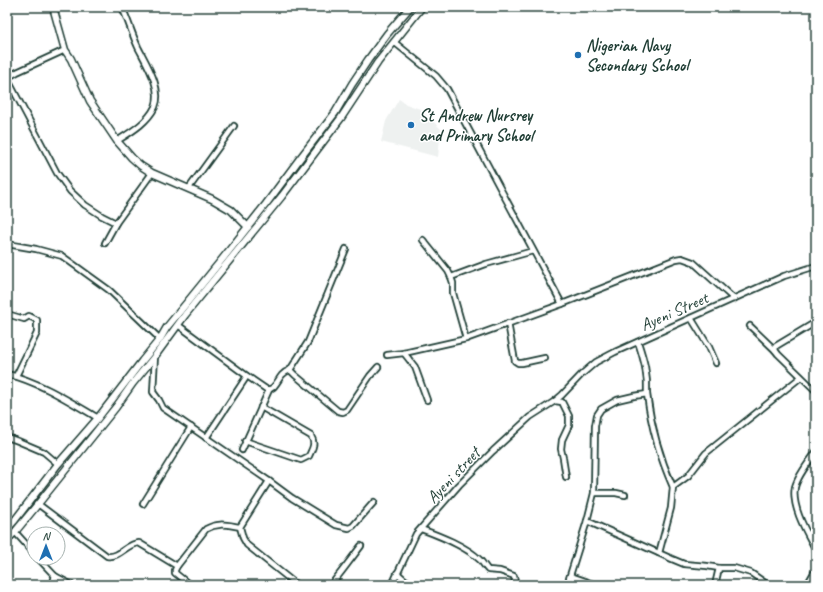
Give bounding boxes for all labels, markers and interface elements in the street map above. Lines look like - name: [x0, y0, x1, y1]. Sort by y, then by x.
- place label: Nigerian Navy Secondary School: [586, 35, 691, 76]
- marker: Nigerian Navy Secondary School: [573, 50, 583, 60]
- place label: St Andrew Nursrey and Primary School: [419, 105, 536, 146]
- marker: St Andrew Nursrey and Primary School: [406, 120, 416, 130]
- street label: Ayeni Street: [637, 286, 713, 336]
- street label: Ayeni street: [422, 441, 486, 508]
- north arrow: [26, 526, 66, 566]
- text: N: [43, 529, 52, 543]

